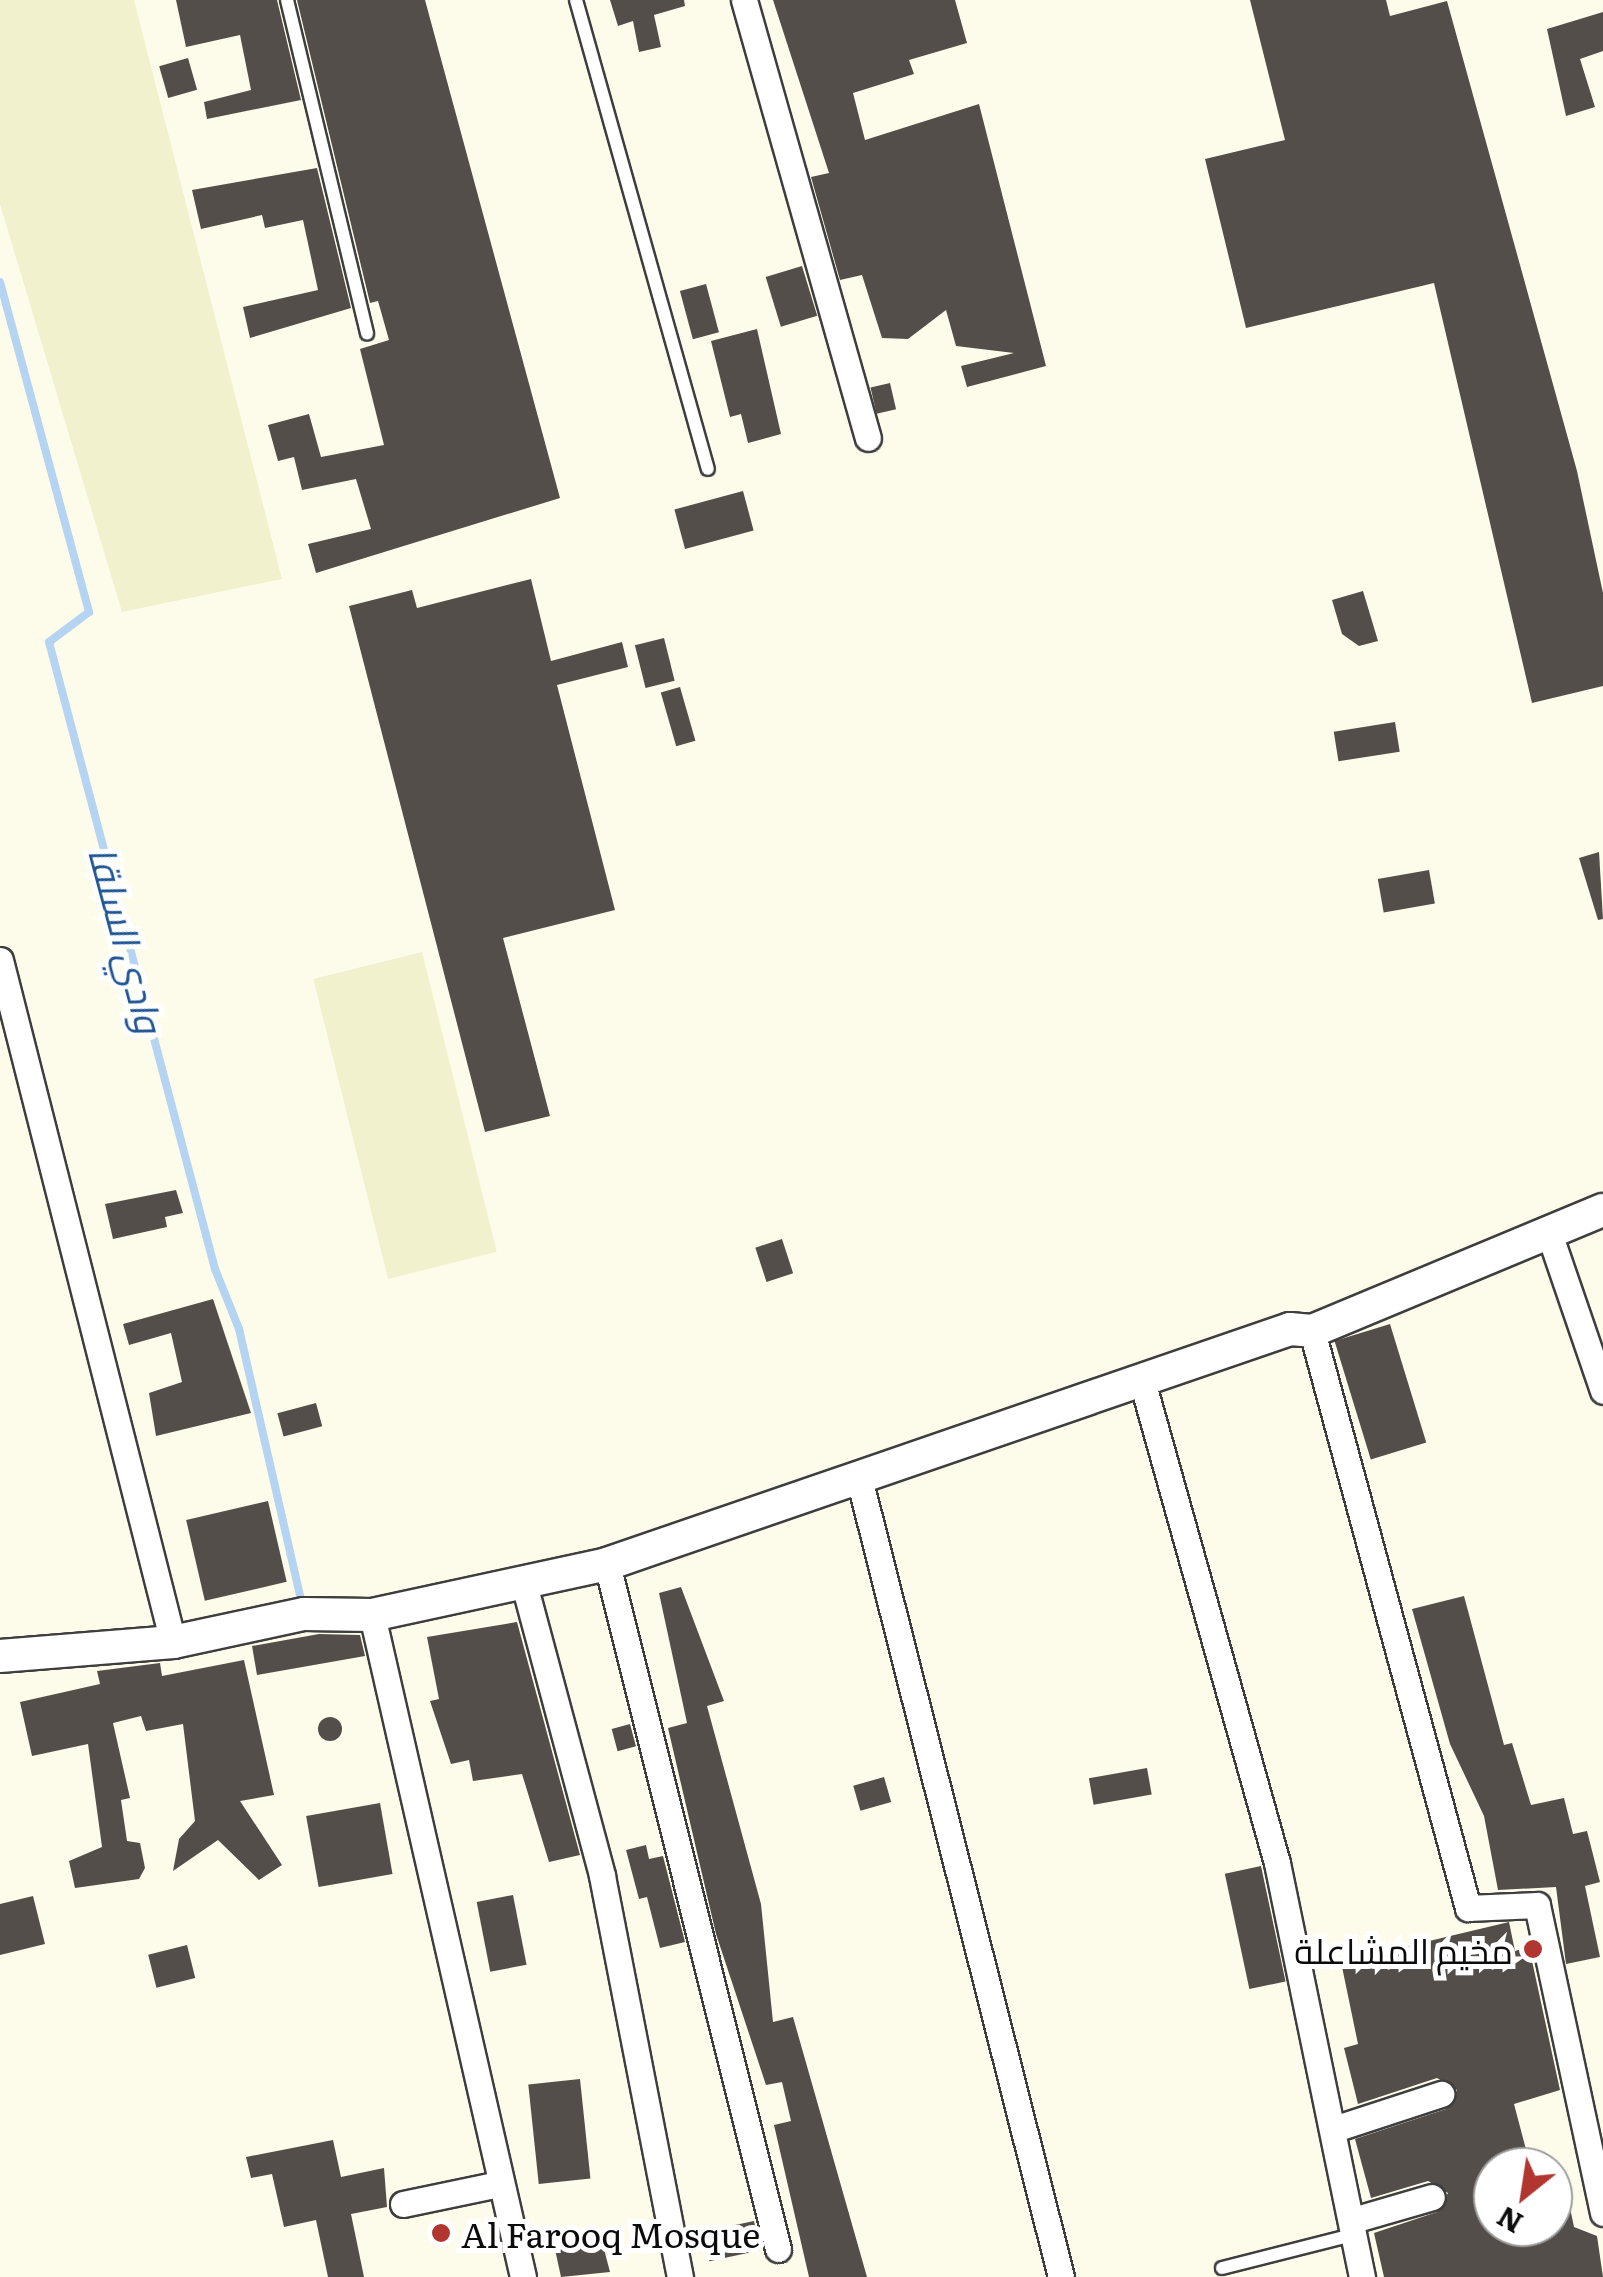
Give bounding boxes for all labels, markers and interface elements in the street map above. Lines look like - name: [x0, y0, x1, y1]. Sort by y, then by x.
- water label: وادي السلقا: [81, 841, 175, 1037]
- place label: مخيم المشاعلة: [1294, 1928, 1513, 1970]
- marker: مخيم المشاعلة: [1522, 1938, 1544, 1960]
- north arrow: [1473, 2147, 1573, 2247]
- text: N: [1488, 2197, 1530, 2245]
- place label: Al Farooq Mosque: [461, 2212, 761, 2254]
- marker: Al Farooq Mosque: [430, 2222, 452, 2244]

